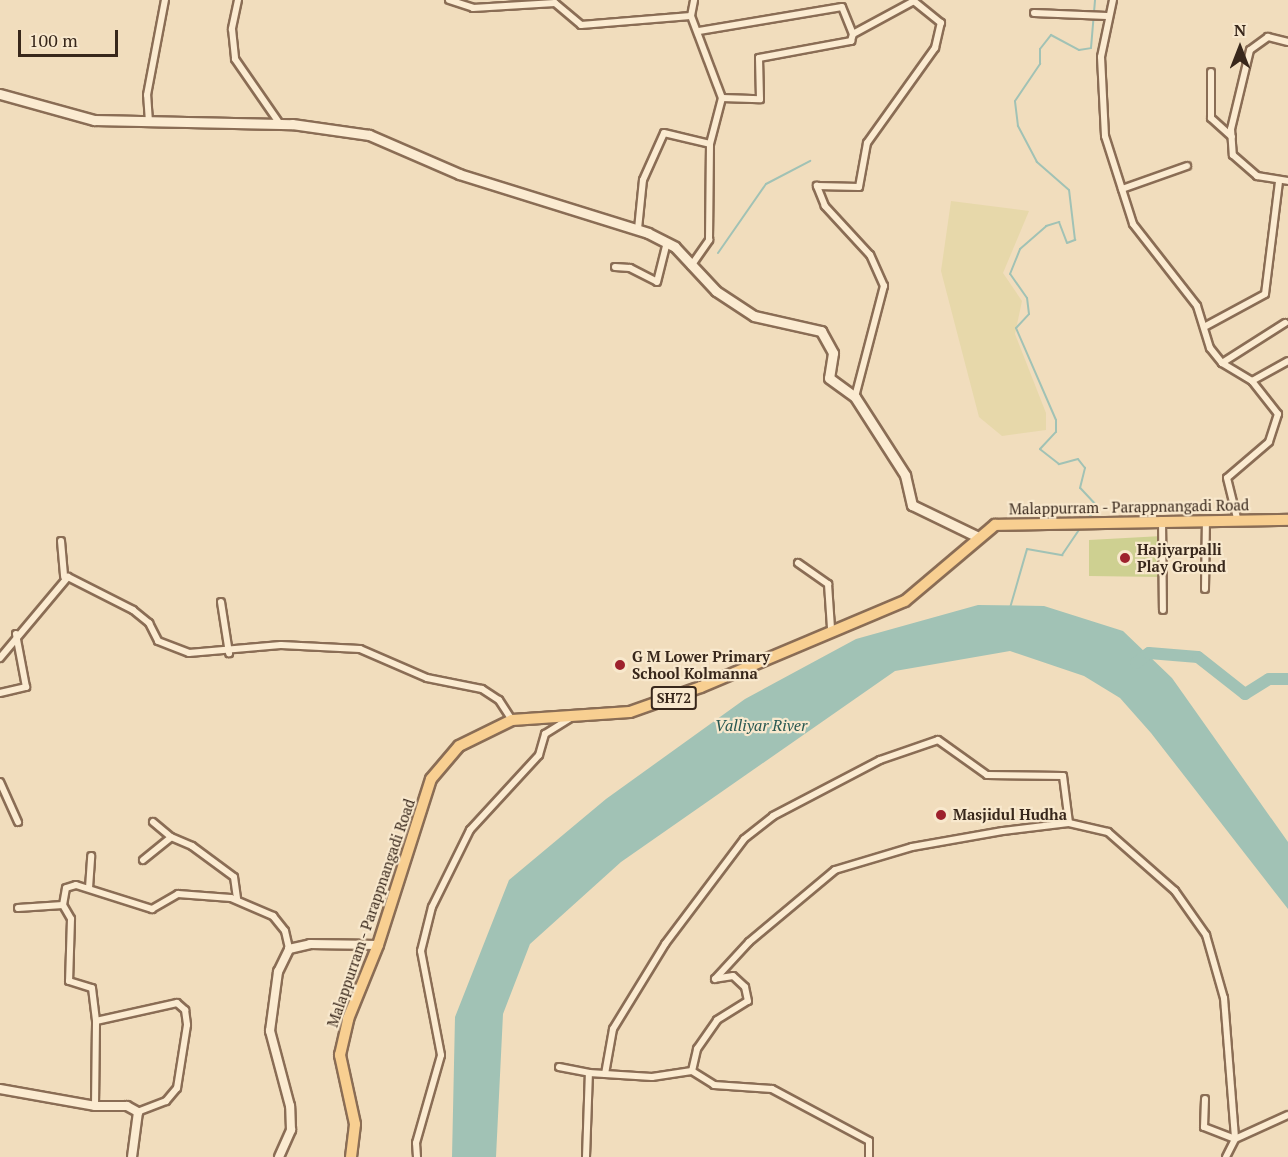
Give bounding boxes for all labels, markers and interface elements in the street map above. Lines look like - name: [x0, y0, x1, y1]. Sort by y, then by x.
- scale bar: [21, 18, 122, 56]
- north arrow: [1210, 18, 1270, 78]
- text: N: [1234, 19, 1246, 41]
- text: 100 m: [29, 28, 78, 52]
- street label: Malappurram - Parappnangadi Road: [1008, 496, 1250, 518]
- place label: Hajiyarpalli Play Ground: [1137, 540, 1226, 575]
- marker: Hajiyarpalli Play Ground: [1118, 551, 1132, 565]
- place label: G M Lower Primary School Kolmanna: [632, 647, 770, 682]
- marker: G M Lower Primary School Kolmanna: [613, 658, 627, 672]
- road number: SH72: [650, 687, 698, 709]
- water label: Valliyar River: [715, 715, 807, 735]
- street label: Malappurram - Parappnangadi Road: [323, 796, 419, 1030]
- place label: Masjidul Hudha: [953, 806, 1067, 824]
- marker: Masjidul Hudha: [934, 808, 948, 822]

